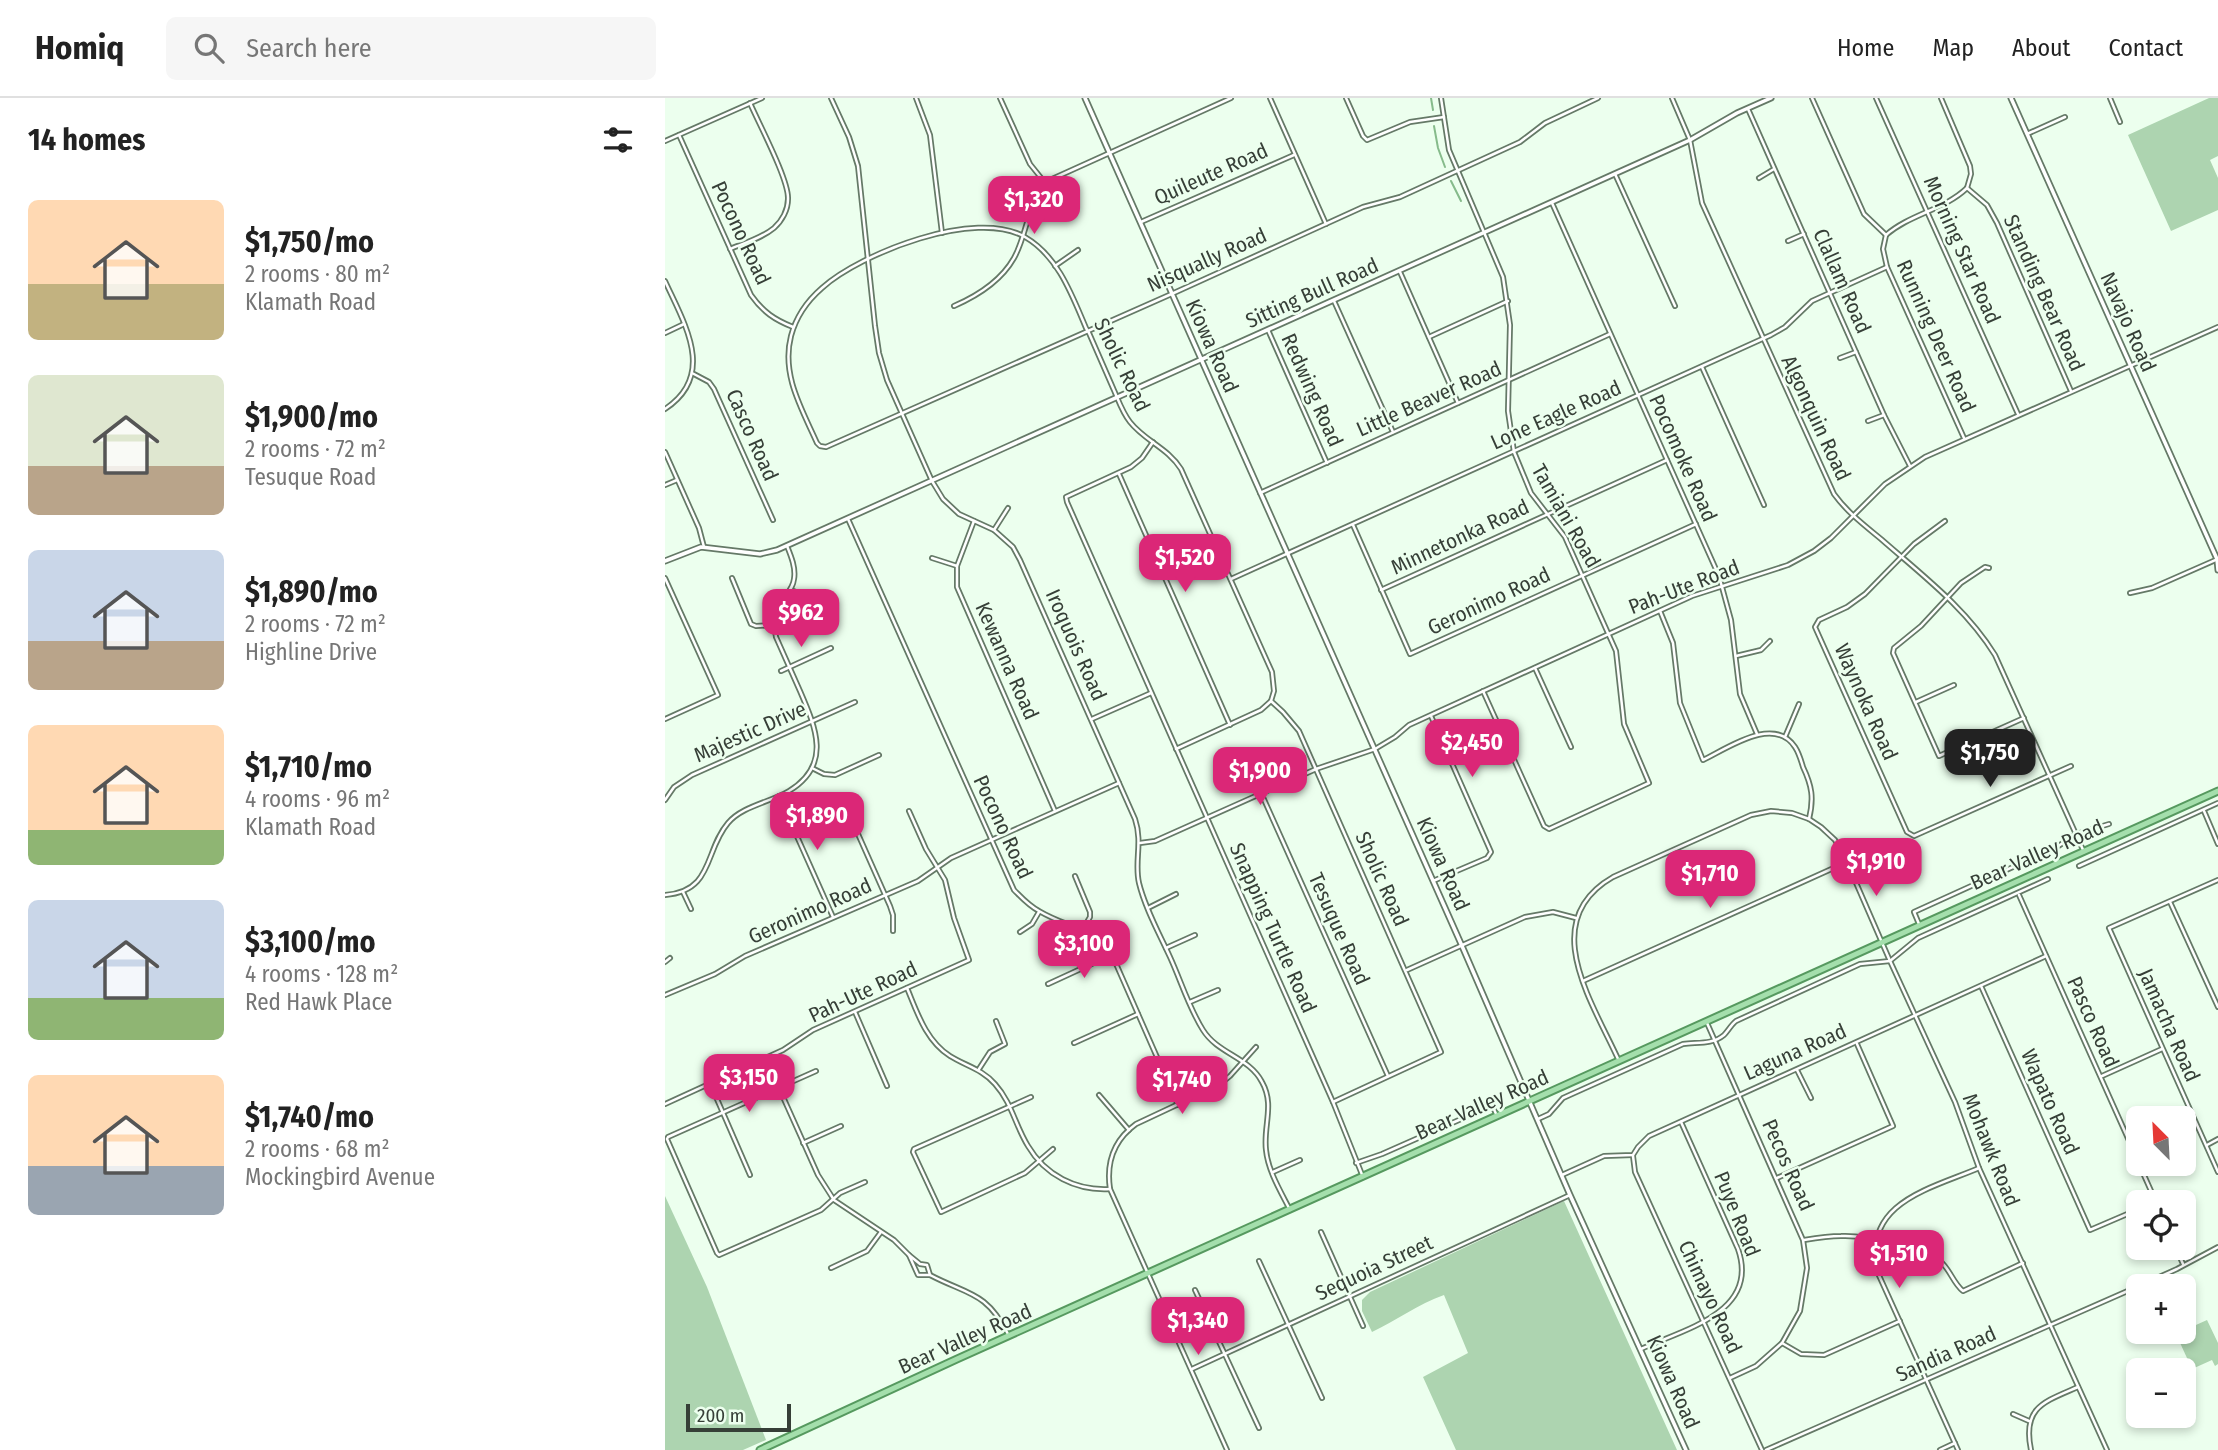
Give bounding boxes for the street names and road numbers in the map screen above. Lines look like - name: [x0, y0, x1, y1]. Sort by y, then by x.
- street label: Quileute Road: [1150, 137, 1272, 211]
- street label: Morning Star Road: [1918, 172, 2006, 328]
- street label: Pocono Road: [706, 177, 776, 289]
- street label: Standing Bear Road: [1998, 211, 2090, 375]
- street label: Nisqually Road: [1143, 222, 1271, 298]
- street label: Clallam Road: [1807, 225, 1877, 337]
- street label: Sitting Bull Road: [1242, 252, 1382, 334]
- street label: Running Deer Road: [1891, 256, 1981, 416]
- street label: Navajo Road: [2094, 268, 2162, 376]
- street label: Kiowa Road: [1180, 295, 1244, 397]
- street label: Sholic Road: [1088, 314, 1156, 416]
- street label: Redwing Road: [1275, 329, 1349, 451]
- street label: Algonquin Road: [1776, 351, 1856, 485]
- street label: Little Beaver Road: [1352, 355, 1506, 443]
- street label: Lone Eagle Road: [1487, 375, 1625, 455]
- street label: Casco Road: [720, 385, 784, 485]
- street label: Pocomoke Road: [1643, 390, 1723, 526]
- street label: Tamiani Road: [1526, 459, 1606, 573]
- street label: Minnetonka Road: [1387, 494, 1533, 580]
- street label: Pah-Ute Road: [1625, 554, 1743, 620]
- street label: Geronimo Road: [1424, 561, 1554, 641]
- street label: Iroquois Road: [1040, 585, 1112, 705]
- street label: Kewanna Road: [970, 598, 1044, 724]
- street label: Waynoka Road: [1829, 640, 1903, 764]
- street label: Majestic Drive: [690, 696, 810, 768]
- street label: Pocono Road: [968, 771, 1038, 883]
- street label: Kiowa Road: [1411, 813, 1475, 915]
- street label: Bear Valley Road: [1966, 814, 2108, 896]
- street label: Sholic Road: [1350, 828, 1414, 930]
- street label: Snapping Turtle Road: [1224, 839, 1322, 1017]
- street label: Tesuque Road: [1303, 869, 1375, 989]
- street label: Geronimo Road: [744, 872, 876, 950]
- street label: Pah-Ute Road: [805, 956, 921, 1028]
- street label: Jamacha Road: [2132, 964, 2206, 1086]
- street label: Pasco Road: [2061, 972, 2125, 1072]
- street label: Laguna Road: [1740, 1018, 1850, 1086]
- street label: Wapato Road: [2015, 1045, 2085, 1159]
- street label: Bear Valley Road: [1411, 1064, 1553, 1146]
- street label: Mohawk Road: [1957, 1090, 2025, 1210]
- street label: Pecos Road: [1756, 1115, 1820, 1215]
- street label: Puye Road: [1708, 1168, 1766, 1260]
- street label: Sequoia Street: [1311, 1229, 1437, 1306]
- street label: Chimayo Road: [1672, 1236, 1748, 1358]
- street label: Bear Valley Road: [894, 1298, 1036, 1380]
- street label: Sandia Road: [1892, 1320, 2000, 1388]
- street label: Kiowa Road: [1641, 1331, 1705, 1433]

